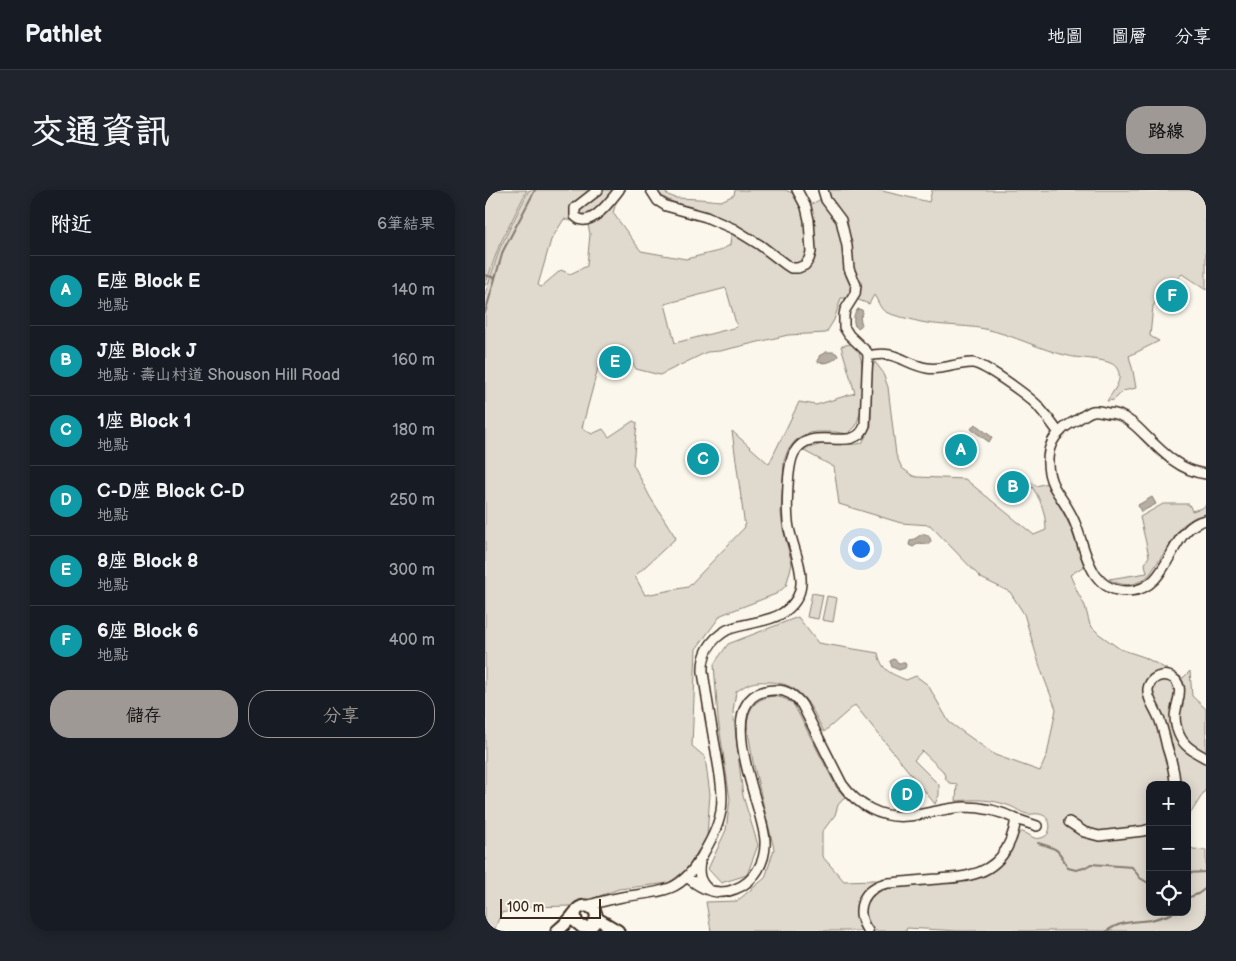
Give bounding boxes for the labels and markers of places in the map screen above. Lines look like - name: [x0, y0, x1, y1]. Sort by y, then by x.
- pin: F: [1156, 277, 1188, 315]
- pin: E: [599, 343, 631, 381]
- pin: A: [945, 431, 977, 469]
- pin: C: [687, 440, 719, 478]
- pin: B: [997, 468, 1029, 506]
- pin: D: [891, 776, 923, 814]

